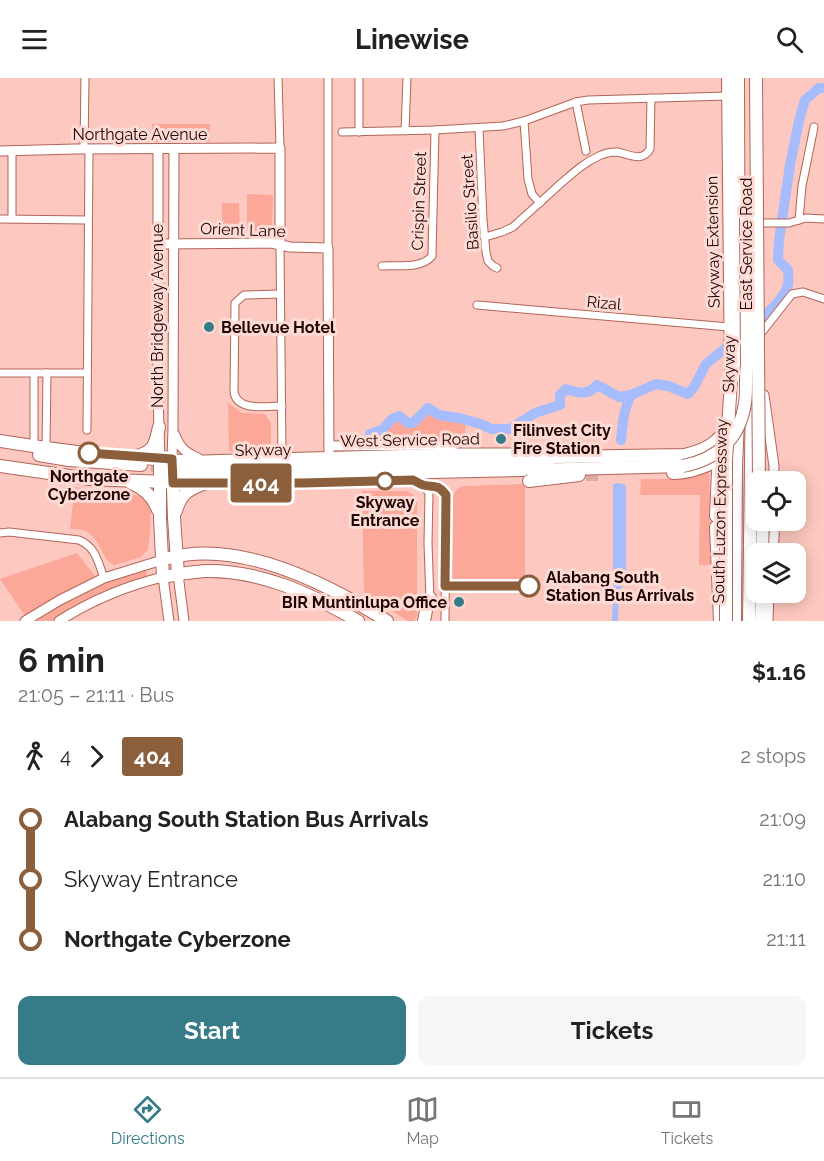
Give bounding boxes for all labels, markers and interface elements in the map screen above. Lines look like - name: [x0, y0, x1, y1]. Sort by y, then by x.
- icon: menu: [18, 23, 51, 56]
- icon: search: [773, 23, 806, 56]
- text: Linewise: [355, 24, 469, 55]
- street label: Northgate Avenue: [73, 125, 207, 144]
- street label: Crispin Street: [408, 151, 430, 251]
- street label: Basilio Street: [457, 153, 483, 251]
- street label: Skyway Extension: [702, 176, 724, 308]
- street label: East Service Road: [737, 178, 756, 310]
- street label: Orient Lane: [200, 219, 286, 241]
- street label: North Bridgeway Avenue: [148, 224, 167, 408]
- street label: Rizal: [586, 292, 623, 314]
- place label: Bellevue Hotel: [221, 318, 336, 337]
- marker: Bellevue Hotel: [202, 320, 216, 334]
- street label: Skyway: [719, 335, 739, 393]
- street label: South Luzon Expressway: [709, 418, 731, 603]
- place label: Filinvest City Fire Station: [513, 421, 611, 458]
- street label: West Service Road: [340, 429, 480, 451]
- marker: Filinvest City Fire Station: [494, 432, 508, 446]
- street label: Skyway: [234, 440, 292, 460]
- marker: Northgate Cyberzone: [78, 442, 100, 464]
- line badge: 404: [226, 464, 296, 502]
- place label: Northgate Cyberzone: [48, 467, 131, 504]
- text: 404: [243, 471, 279, 496]
- map controls: [746, 471, 806, 603]
- button: locate: [746, 471, 806, 531]
- marker: Skyway Entrance: [376, 472, 394, 490]
- place label: Skyway Entrance: [351, 493, 420, 530]
- button: layers: [746, 543, 806, 603]
- place label: Alabang South Station Bus Arrivals: [546, 568, 694, 605]
- marker: Alabang South Station Bus Arrivals: [518, 575, 540, 597]
- place label: BIR Muntinlupa Office: [282, 593, 447, 612]
- marker: BIR Muntinlupa Office: [452, 595, 466, 609]
- text: 6 min: [18, 641, 105, 680]
- text: $1.16: [752, 659, 806, 685]
- text: 21:05 – 21:11 · Bus: [18, 683, 174, 707]
- icon: walk: [18, 740, 51, 773]
- icon: forward: [80, 740, 113, 773]
- text: 4: [60, 744, 71, 768]
- text: 404: [134, 744, 171, 769]
- text: 2 stops: [740, 744, 806, 768]
- text: Alabang South Station Bus Arrivals: [64, 806, 429, 832]
- text: 21:09: [759, 807, 806, 831]
- text: Skyway Entrance: [64, 866, 238, 892]
- text: 21:10: [762, 867, 806, 891]
- text: Northgate Cyberzone: [64, 926, 291, 952]
- text: 21:11: [766, 927, 806, 951]
- button: Start: [18, 996, 406, 1065]
- button: Tickets: [418, 996, 806, 1065]
- tab: Directions: [111, 1093, 185, 1148]
- tab: Map: [406, 1093, 439, 1148]
- tab: Tickets: [661, 1093, 713, 1148]

